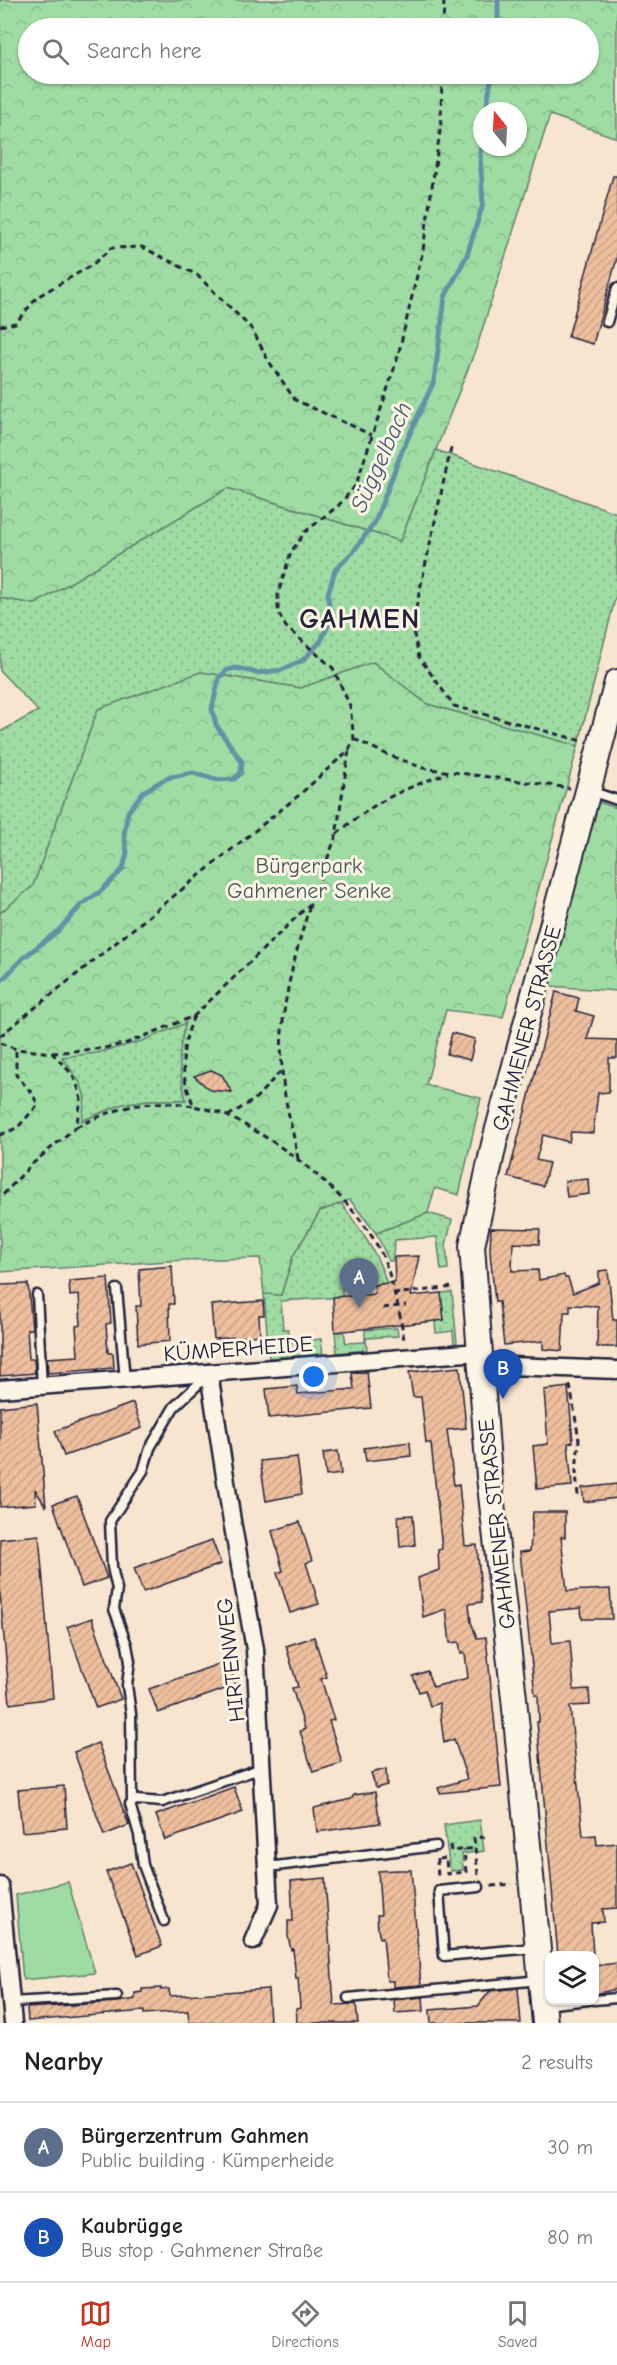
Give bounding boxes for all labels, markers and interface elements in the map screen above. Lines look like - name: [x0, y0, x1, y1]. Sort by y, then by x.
- search box: [18, 18, 599, 84]
- icon: search: [39, 35, 72, 68]
- text: Search here: [87, 38, 202, 64]
- north arrow: [473, 102, 527, 156]
- water label: Süggelbach: [344, 397, 418, 517]
- district label: GAHMEN: [299, 603, 421, 635]
- park label: Bürgerpark Gahmener Senke: [227, 853, 391, 904]
- street label: GAHMENER STRASSE: [487, 923, 567, 1134]
- pin: A: [340, 1258, 378, 1308]
- street label: KÜMPERHEIDE: [163, 1331, 314, 1367]
- pin: B: [484, 1350, 522, 1399]
- your location: [299, 1362, 328, 1391]
- street label: GAHMENER STRASSE: [473, 1417, 521, 1630]
- street label: HIRTENWEG: [212, 1597, 250, 1723]
- map controls: [545, 1951, 599, 2005]
- button: layers: [545, 1951, 599, 2005]
- text: Nearby: [24, 2047, 103, 2077]
- text: 2 results: [521, 2051, 593, 2074]
- text: Bürgerzentrum Gahmen: [81, 2123, 309, 2149]
- text: A: [38, 2136, 49, 2159]
- text: 30 m: [547, 2136, 593, 2159]
- text: Public building · Kümperheide: [81, 2149, 334, 2172]
- text: Kaubrügge: [81, 2213, 183, 2239]
- text: B: [37, 2226, 50, 2249]
- text: 80 m: [547, 2226, 593, 2249]
- text: Bus stop · Gahmener Straße: [81, 2239, 323, 2262]
- tab: Map: [79, 2297, 112, 2351]
- tab: Directions: [271, 2297, 339, 2351]
- tab: Saved: [498, 2297, 538, 2351]

